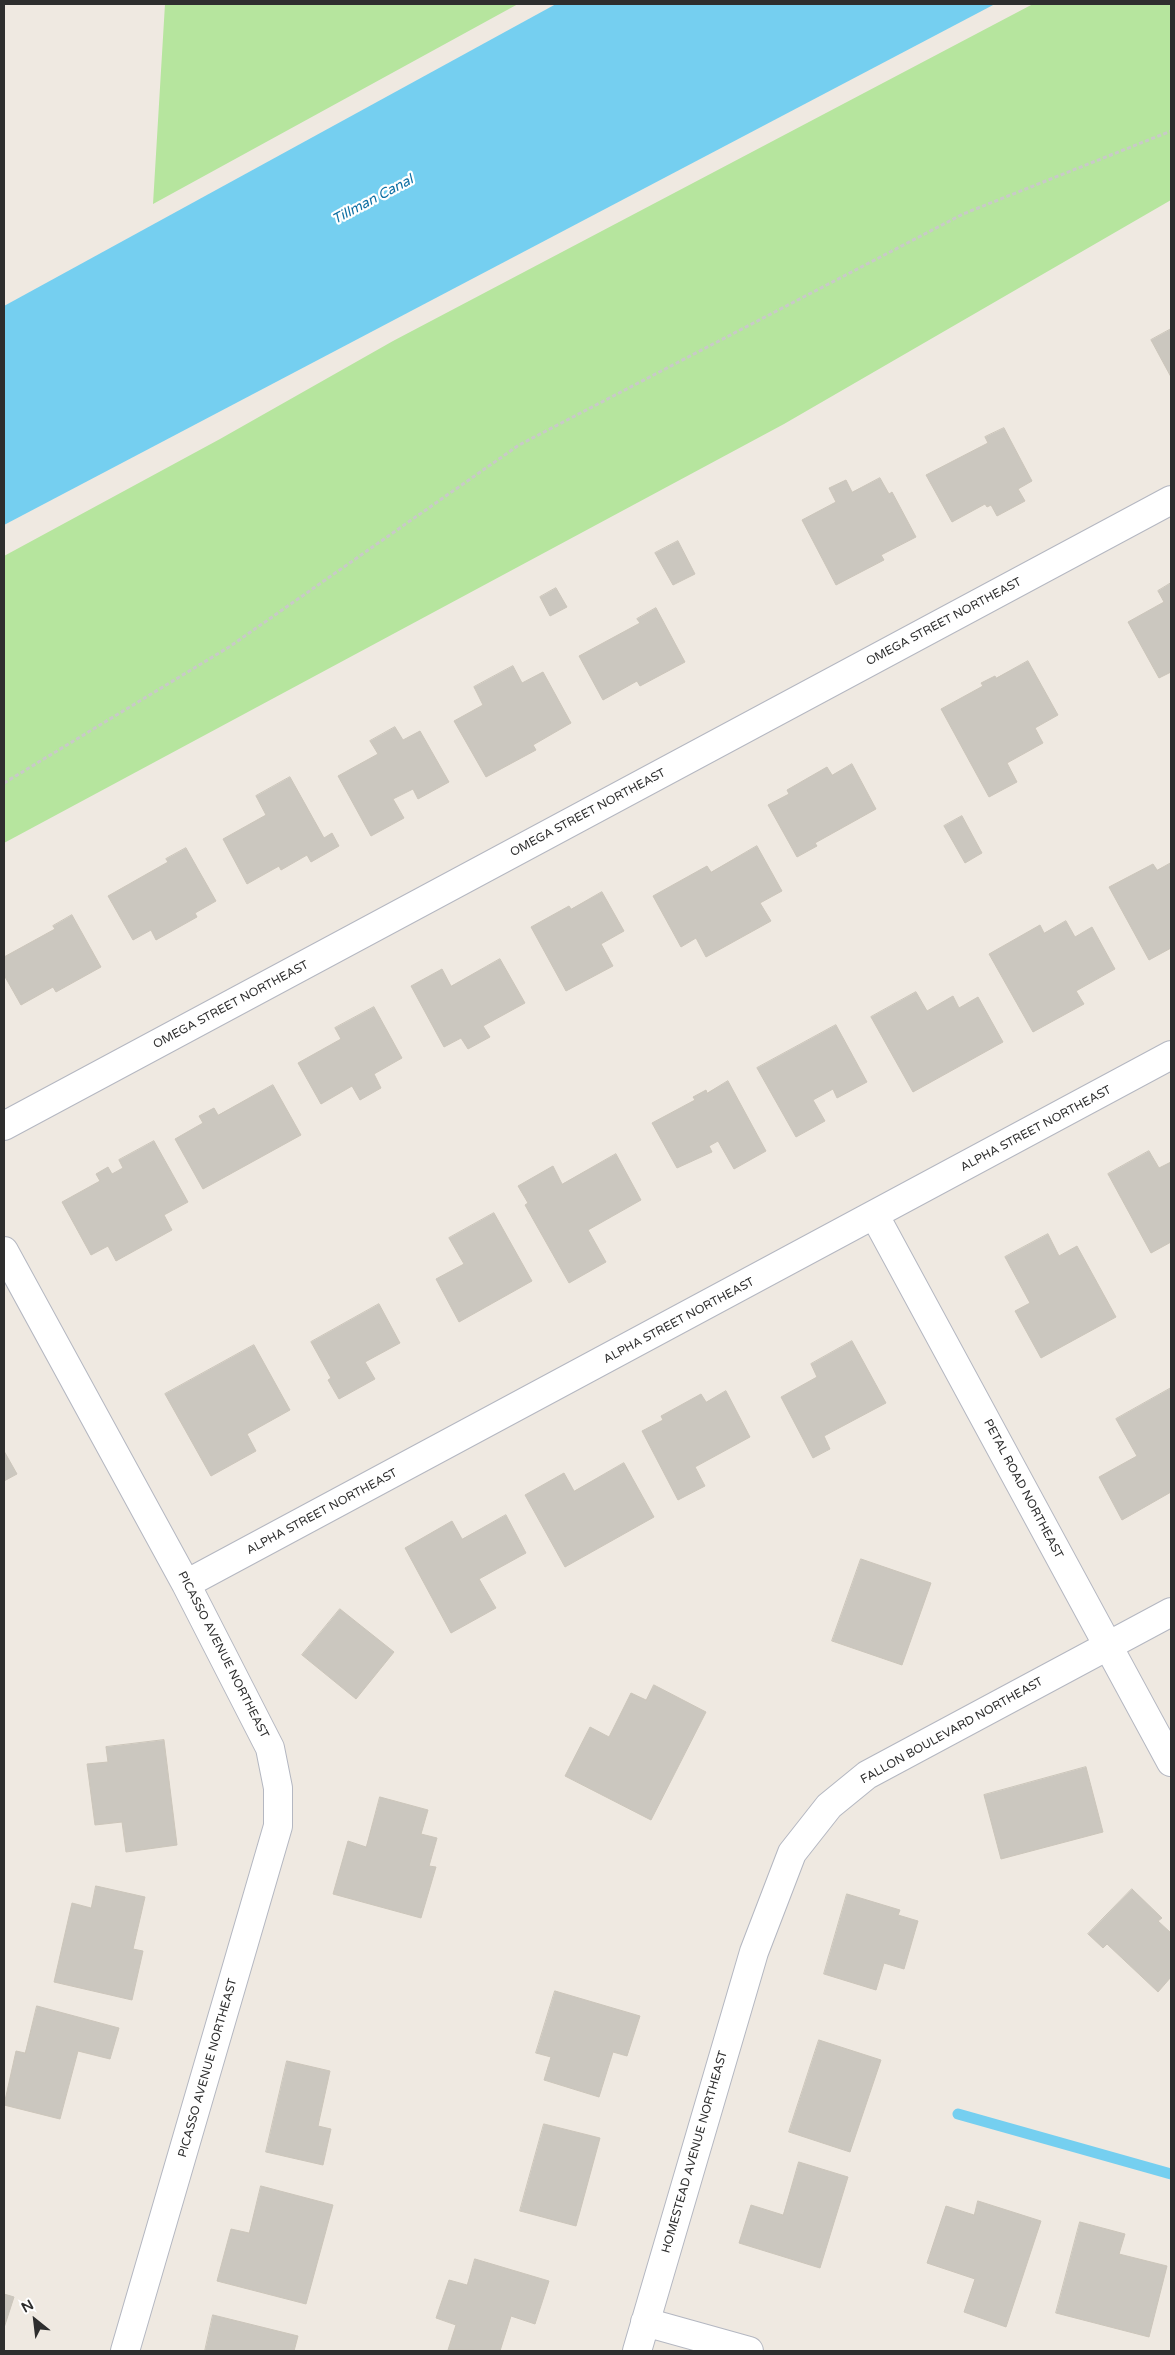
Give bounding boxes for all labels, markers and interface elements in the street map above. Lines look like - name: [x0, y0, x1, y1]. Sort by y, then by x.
- water label: Tillman Canal: [330, 172, 416, 228]
- street label: OMEGA STREET NORTHEAST: [864, 575, 1024, 669]
- street label: OMEGA STREET NORTHEAST: [508, 766, 668, 860]
- street label: OMEGA STREET NORTHEAST: [151, 958, 311, 1052]
- street label: ALPHA STREET NORTHEAST: [958, 1083, 1114, 1175]
- street label: ALPHA STREET NORTHEAST: [601, 1275, 757, 1367]
- street label: PETAL ROAD NORTHEAST: [980, 1417, 1066, 1561]
- street label: ALPHA STREET NORTHEAST: [244, 1466, 400, 1558]
- street label: PICASSO AVENUE NORTHEAST: [174, 1569, 272, 1741]
- street label: FALLON BOULEVARD NORTHEAST: [858, 1675, 1046, 1787]
- street label: PICASSO AVENUE NORTHEAST: [176, 1977, 240, 2159]
- street label: HOMESTEAD AVENUE NORTHEAST: [659, 2049, 731, 2255]
- north arrow: [10, 2295, 60, 2345]
- text: N: [18, 2296, 37, 2317]

